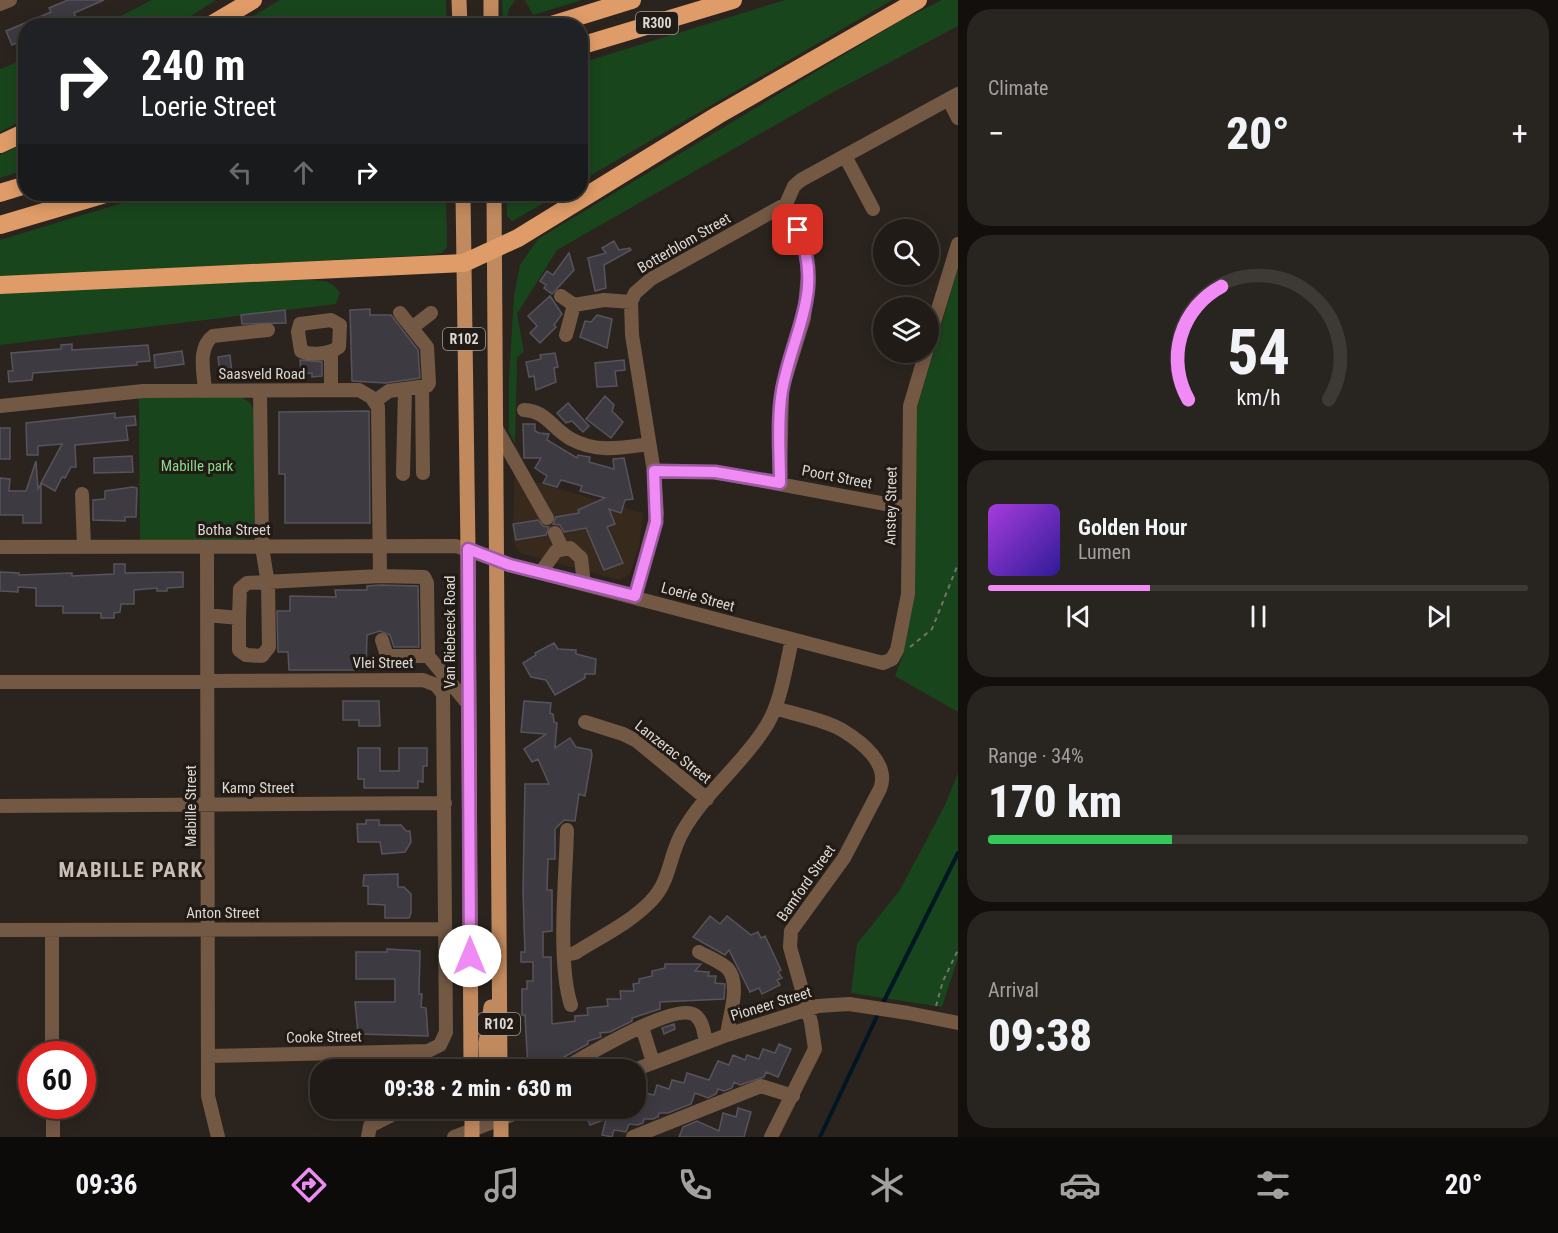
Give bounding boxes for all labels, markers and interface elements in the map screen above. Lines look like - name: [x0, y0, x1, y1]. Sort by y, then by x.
- road number: R300: [636, 12, 678, 34]
- text: 240 m: [141, 41, 246, 90]
- icon: right: [42, 42, 120, 120]
- text: Climate: [988, 76, 1048, 100]
- text: Loerie Street: [141, 91, 277, 123]
- text: 20°: [1226, 107, 1290, 160]
- text: −: [988, 114, 1005, 153]
- text: +: [1512, 114, 1528, 153]
- icon: left: [224, 156, 257, 189]
- icon: ahead: [287, 156, 320, 189]
- icon: right: [350, 156, 383, 189]
- pin: [772, 204, 823, 255]
- street label: Botterblom Street: [634, 209, 734, 277]
- icon: arrive: [781, 213, 814, 246]
- map controls: [873, 219, 939, 363]
- button: search: [873, 219, 939, 285]
- button: layers: [873, 297, 939, 363]
- text: 54: [1226, 316, 1290, 389]
- road number: R102: [443, 328, 485, 350]
- street label: Saasveld Road: [219, 365, 305, 383]
- text: km/h: [1236, 385, 1280, 410]
- park label: Mabille park: [161, 457, 234, 475]
- street label: Poort Street: [800, 461, 874, 493]
- street label: Anstey Street: [881, 466, 901, 546]
- text: Golden Hour: [1078, 515, 1187, 540]
- street label: Botha Street: [197, 521, 271, 539]
- text: Lumen: [1078, 540, 1131, 564]
- street label: Van Riebeeck Road: [441, 575, 459, 689]
- street label: Loerie Street: [659, 579, 737, 615]
- icon: previous: [1062, 600, 1095, 633]
- icon: pause: [1242, 600, 1275, 633]
- icon: next: [1422, 600, 1455, 633]
- street label: Vlei Street: [353, 654, 413, 672]
- street label: Lanzerac Street: [631, 717, 715, 787]
- text: Range · 34%: [988, 744, 1084, 768]
- street label: Mabille Street: [182, 765, 200, 847]
- text: 170 km: [988, 775, 1122, 828]
- street label: Kamp Street: [222, 779, 294, 797]
- street label: Bamford Street: [773, 841, 839, 925]
- district label: MABILLE PARK: [58, 858, 204, 882]
- street label: Anton Street: [186, 904, 260, 922]
- position arrow: [438, 924, 502, 988]
- text: Arrival: [988, 978, 1039, 1002]
- street label: Pioneer Street: [728, 983, 814, 1025]
- text: 09:38: [988, 1009, 1092, 1062]
- road number: R102: [478, 1013, 520, 1035]
- street label: Cooke Street: [286, 1027, 362, 1047]
- speed limit sign: 60: [18, 1041, 96, 1119]
- text: 09:38 · 2 min · 630 m: [384, 1076, 572, 1101]
- icon: directions: [288, 1164, 330, 1206]
- icon: music: [481, 1164, 523, 1206]
- icon: phone: [674, 1164, 716, 1206]
- icon: climate: [866, 1164, 908, 1206]
- icon: car: [1059, 1164, 1101, 1206]
- icon: filters: [1252, 1164, 1294, 1206]
- text: 09:36: [75, 1169, 137, 1201]
- text: 20°: [1445, 1169, 1483, 1201]

